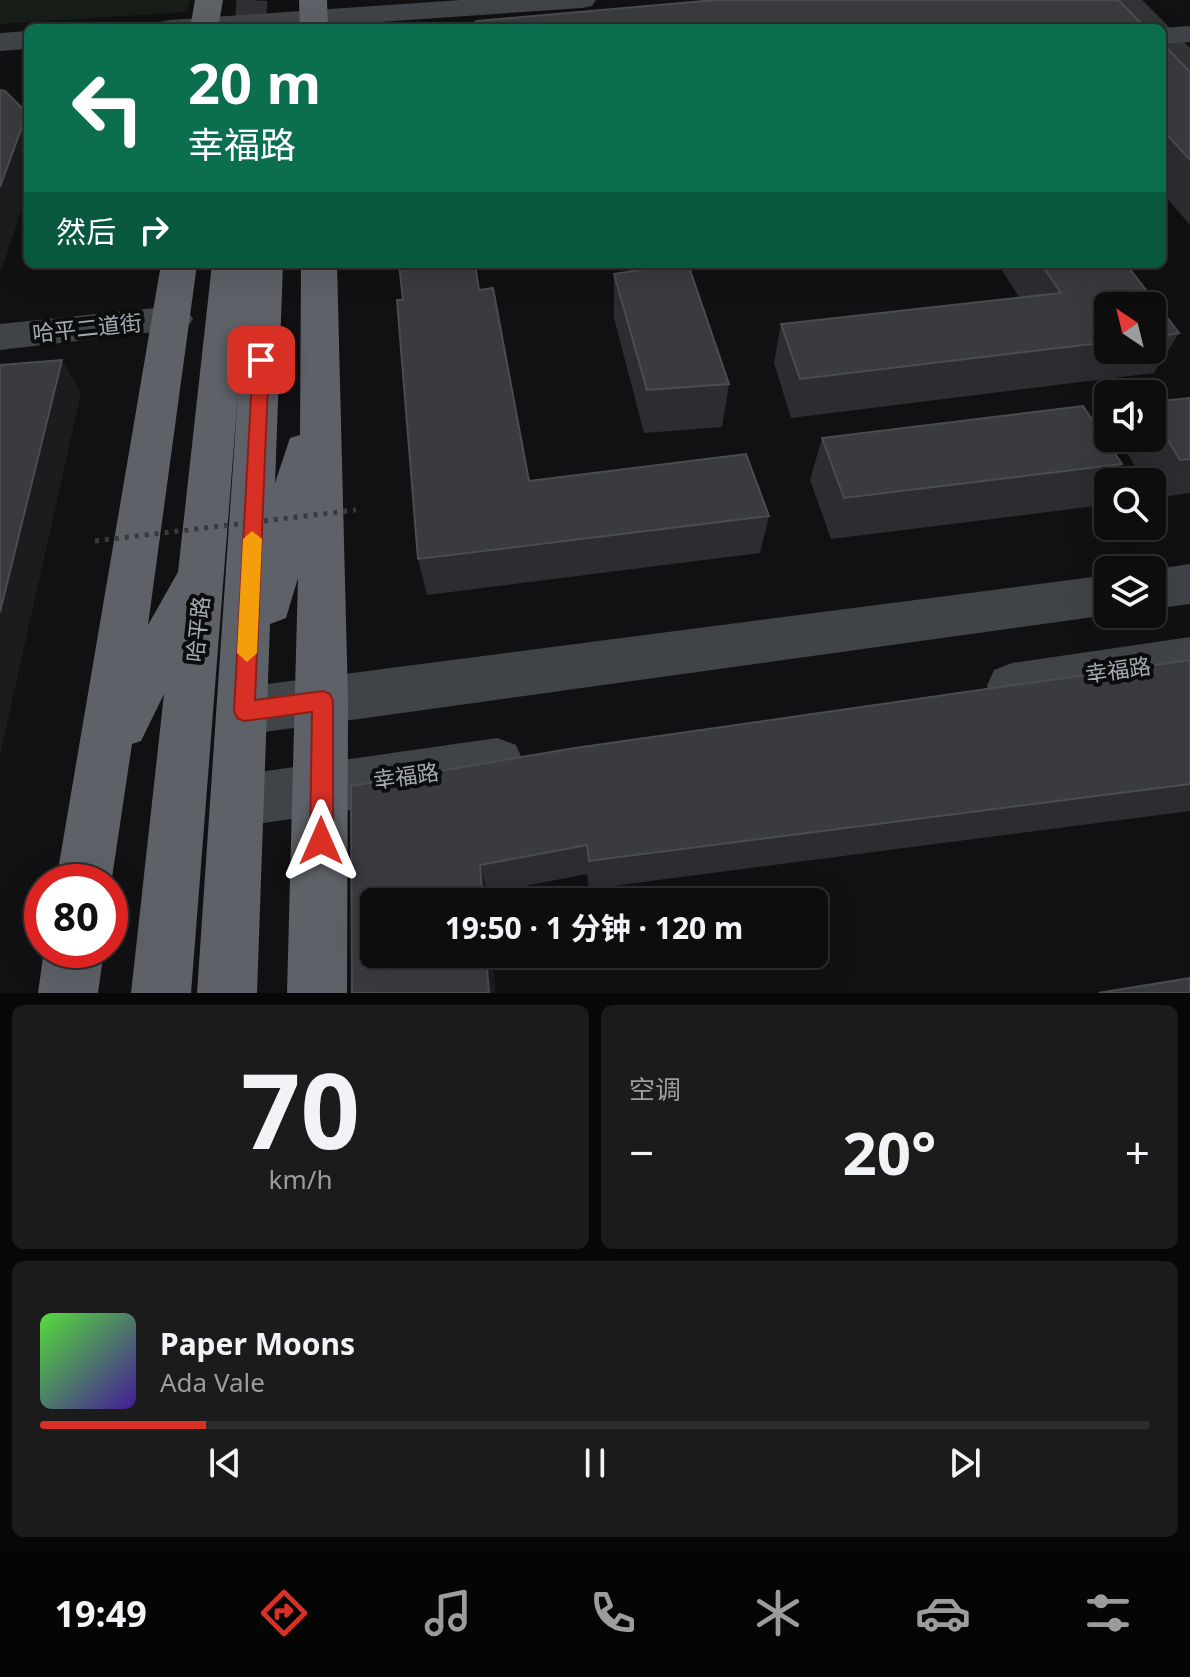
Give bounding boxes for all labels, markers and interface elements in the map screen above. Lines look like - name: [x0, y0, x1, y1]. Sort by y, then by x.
- text: 20 m: [188, 44, 321, 120]
- icon: left: [56, 56, 160, 160]
- text: 幸福路: [188, 120, 296, 169]
- icon: right: [132, 208, 176, 252]
- text: 然后: [56, 211, 116, 252]
- north arrow: [1094, 292, 1166, 364]
- map controls: [1094, 292, 1166, 628]
- street label: 哈平二道街: [31, 306, 143, 348]
- pin: [227, 326, 295, 394]
- icon: arrive: [239, 338, 283, 382]
- button: sound: [1094, 380, 1166, 452]
- button: search: [1094, 468, 1166, 540]
- button: layers: [1094, 556, 1166, 628]
- street label: 哈平路: [179, 595, 215, 663]
- street label: 幸福路: [1083, 650, 1153, 688]
- street label: 幸福路: [371, 756, 441, 794]
- position arrow: [279, 799, 363, 883]
- speed limit sign: 80: [24, 864, 128, 968]
- text: 19:50 · 1 分钟 · 120 m: [445, 907, 743, 948]
- text: 70: [241, 1038, 360, 1179]
- text: 空调: [629, 1071, 681, 1107]
- text: 20°: [842, 1111, 937, 1193]
- text: −: [629, 1122, 654, 1182]
- text: +: [1125, 1122, 1150, 1182]
- text: km/h: [269, 1161, 332, 1197]
- text: Paper Moons: [160, 1323, 355, 1364]
- text: Ada Vale: [160, 1364, 265, 1400]
- icon: previous: [203, 1441, 247, 1485]
- icon: pause: [573, 1441, 617, 1485]
- icon: next: [943, 1441, 987, 1485]
- icon: directions: [256, 1585, 312, 1641]
- icon: music: [420, 1585, 476, 1641]
- icon: phone: [585, 1585, 641, 1641]
- icon: climate: [750, 1585, 806, 1641]
- icon: car: [915, 1585, 971, 1641]
- icon: filters: [1080, 1585, 1136, 1641]
- text: 19:49: [54, 1589, 147, 1638]

